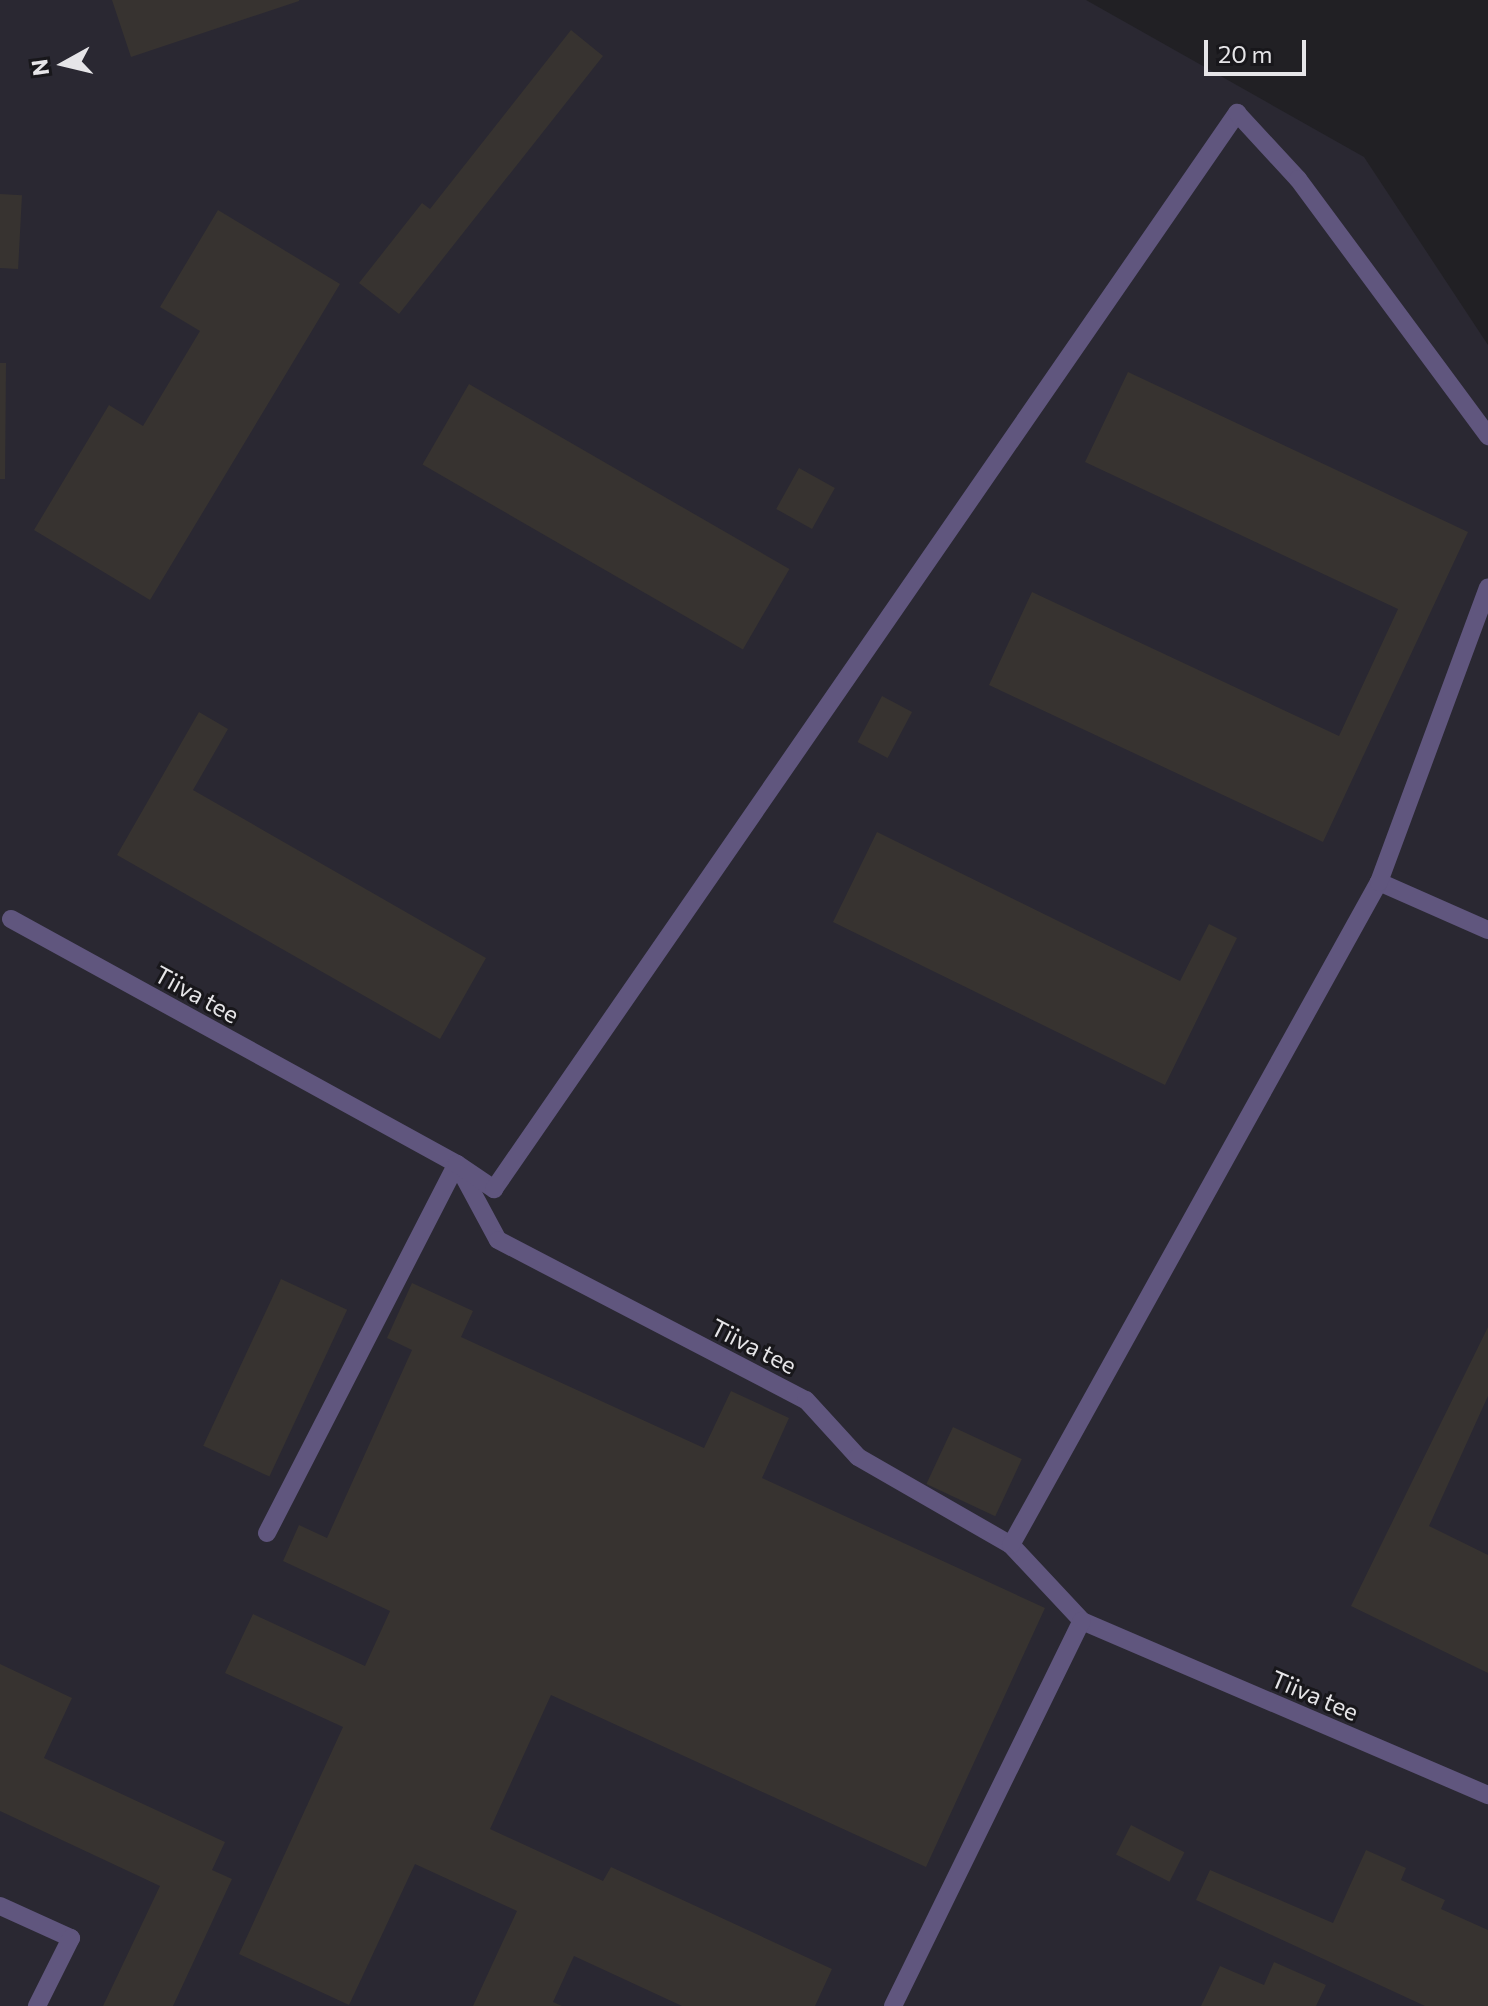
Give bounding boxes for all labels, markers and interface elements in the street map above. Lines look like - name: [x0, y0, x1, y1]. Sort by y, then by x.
- north arrow: [24, 24, 104, 104]
- scale bar: [1208, 24, 1310, 74]
- text: 20 m: [1218, 39, 1272, 68]
- text: N: [25, 57, 54, 77]
- street label: Tiiva tee: [150, 959, 244, 1029]
- street label: Tiiva tee: [707, 1312, 801, 1380]
- street label: Tiiva tee: [1267, 1664, 1363, 1726]

